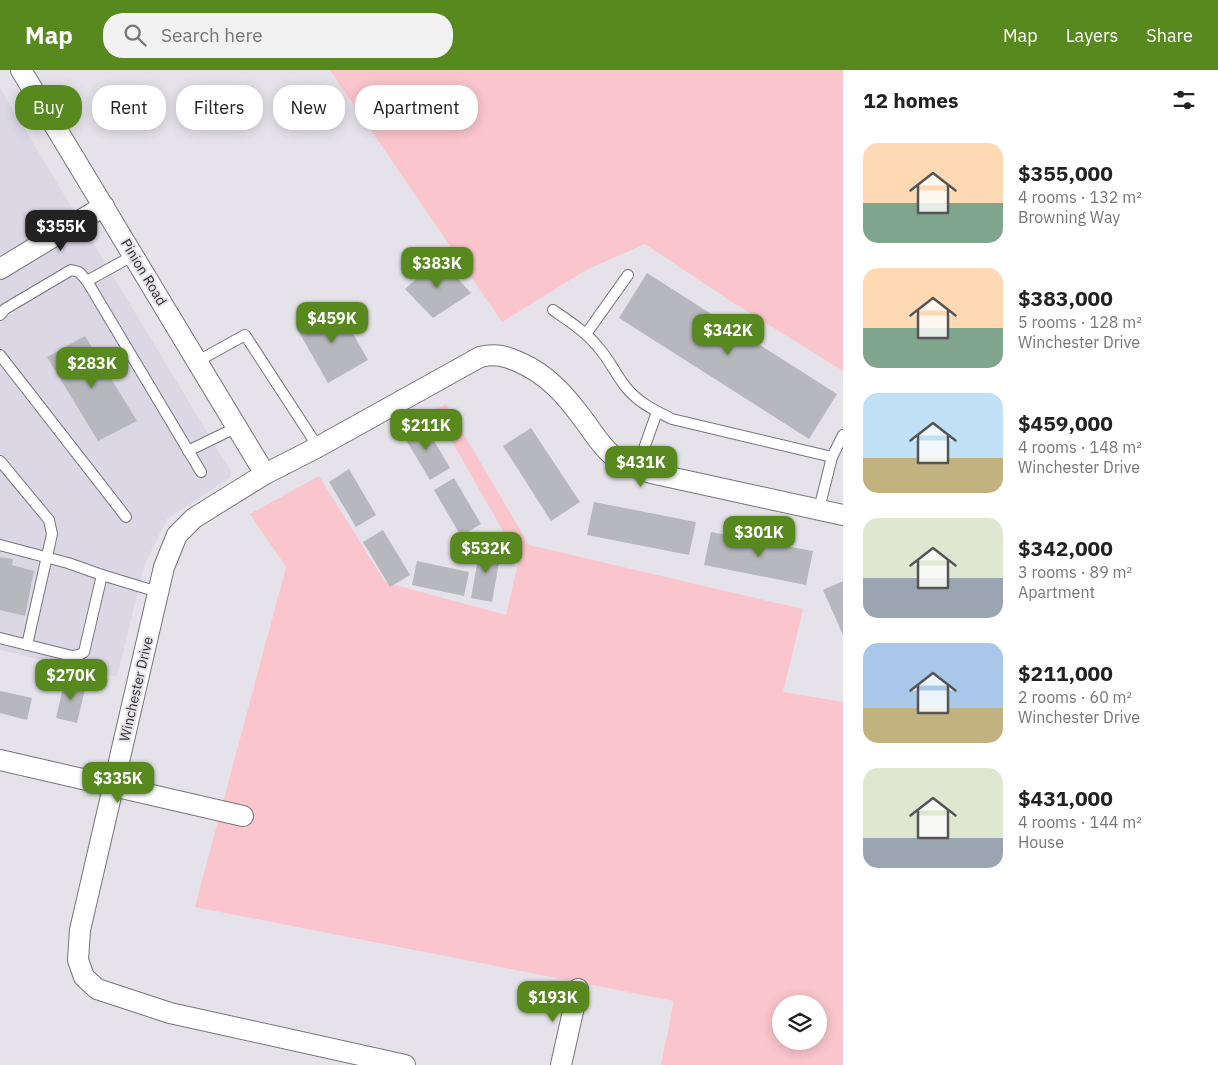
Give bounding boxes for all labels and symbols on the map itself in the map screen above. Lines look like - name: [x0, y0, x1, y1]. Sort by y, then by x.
- pin: $355K: [26, 210, 96, 252]
- street label: Pinion Road: [117, 235, 171, 309]
- pin: $383K: [402, 246, 472, 289]
- pin: $459K: [297, 302, 367, 344]
- pin: $342K: [693, 314, 763, 356]
- pin: $283K: [57, 346, 127, 389]
- pin: $211K: [391, 408, 461, 451]
- pin: $431K: [606, 446, 676, 488]
- pin: $301K: [724, 516, 794, 558]
- pin: $532K: [451, 532, 521, 574]
- street label: Winchester Drive: [115, 635, 157, 743]
- pin: $270K: [36, 658, 106, 701]
- pin: $335K: [83, 762, 153, 804]
- pin: $193K: [518, 980, 588, 1023]

